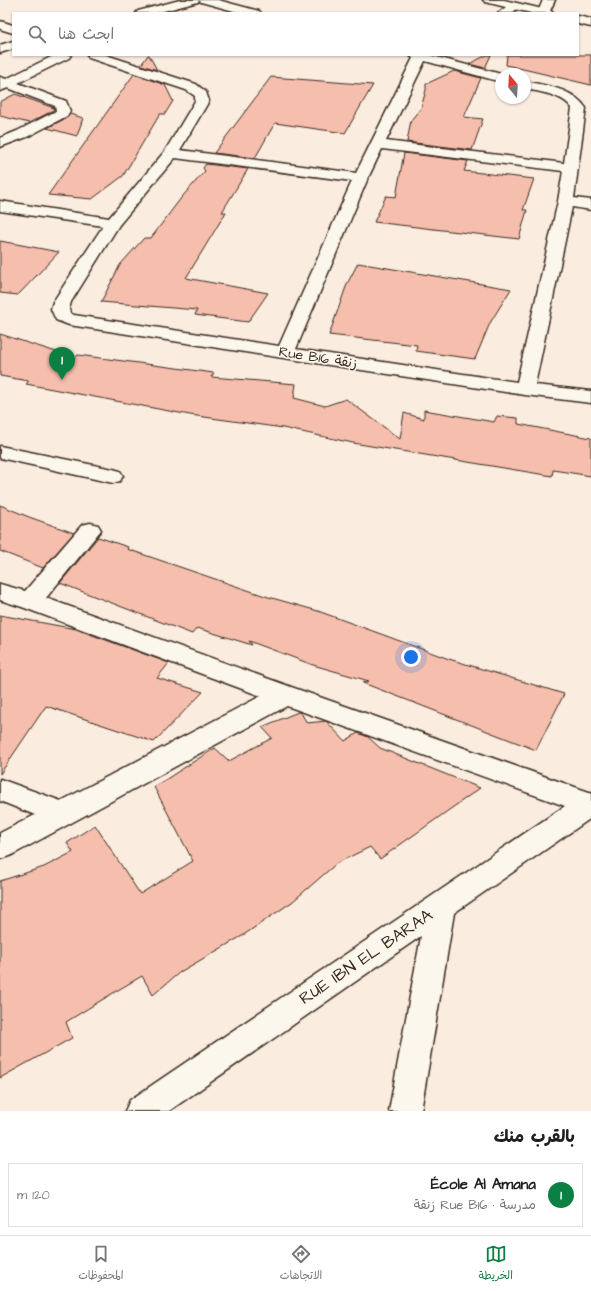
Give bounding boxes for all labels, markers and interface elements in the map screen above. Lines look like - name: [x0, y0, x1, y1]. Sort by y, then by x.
- search box: [12, 12, 579, 56]
- icon: search: [26, 23, 48, 45]
- text: ابحث هنا: [58, 24, 114, 45]
- north arrow: [495, 68, 531, 104]
- street label: Rue B16 زنقة: [277, 342, 359, 374]
- pin: 1: [49, 347, 75, 380]
- your location: [401, 647, 421, 667]
- street label: RUE IBN EL BARAA: [295, 903, 438, 1011]
- text: بالقرب منك: [494, 1125, 575, 1149]
- text: École Al Amana: [431, 1174, 536, 1195]
- text: 120 m: [17, 1186, 50, 1204]
- text: 1: [560, 1186, 562, 1204]
- text: مدرسة · Rue B16 زنقة: [414, 1196, 536, 1214]
- tab: المحفوظات: [78, 1243, 123, 1285]
- tab: الاتجاهات: [280, 1243, 322, 1285]
- tab: الخريطة: [479, 1243, 513, 1285]

